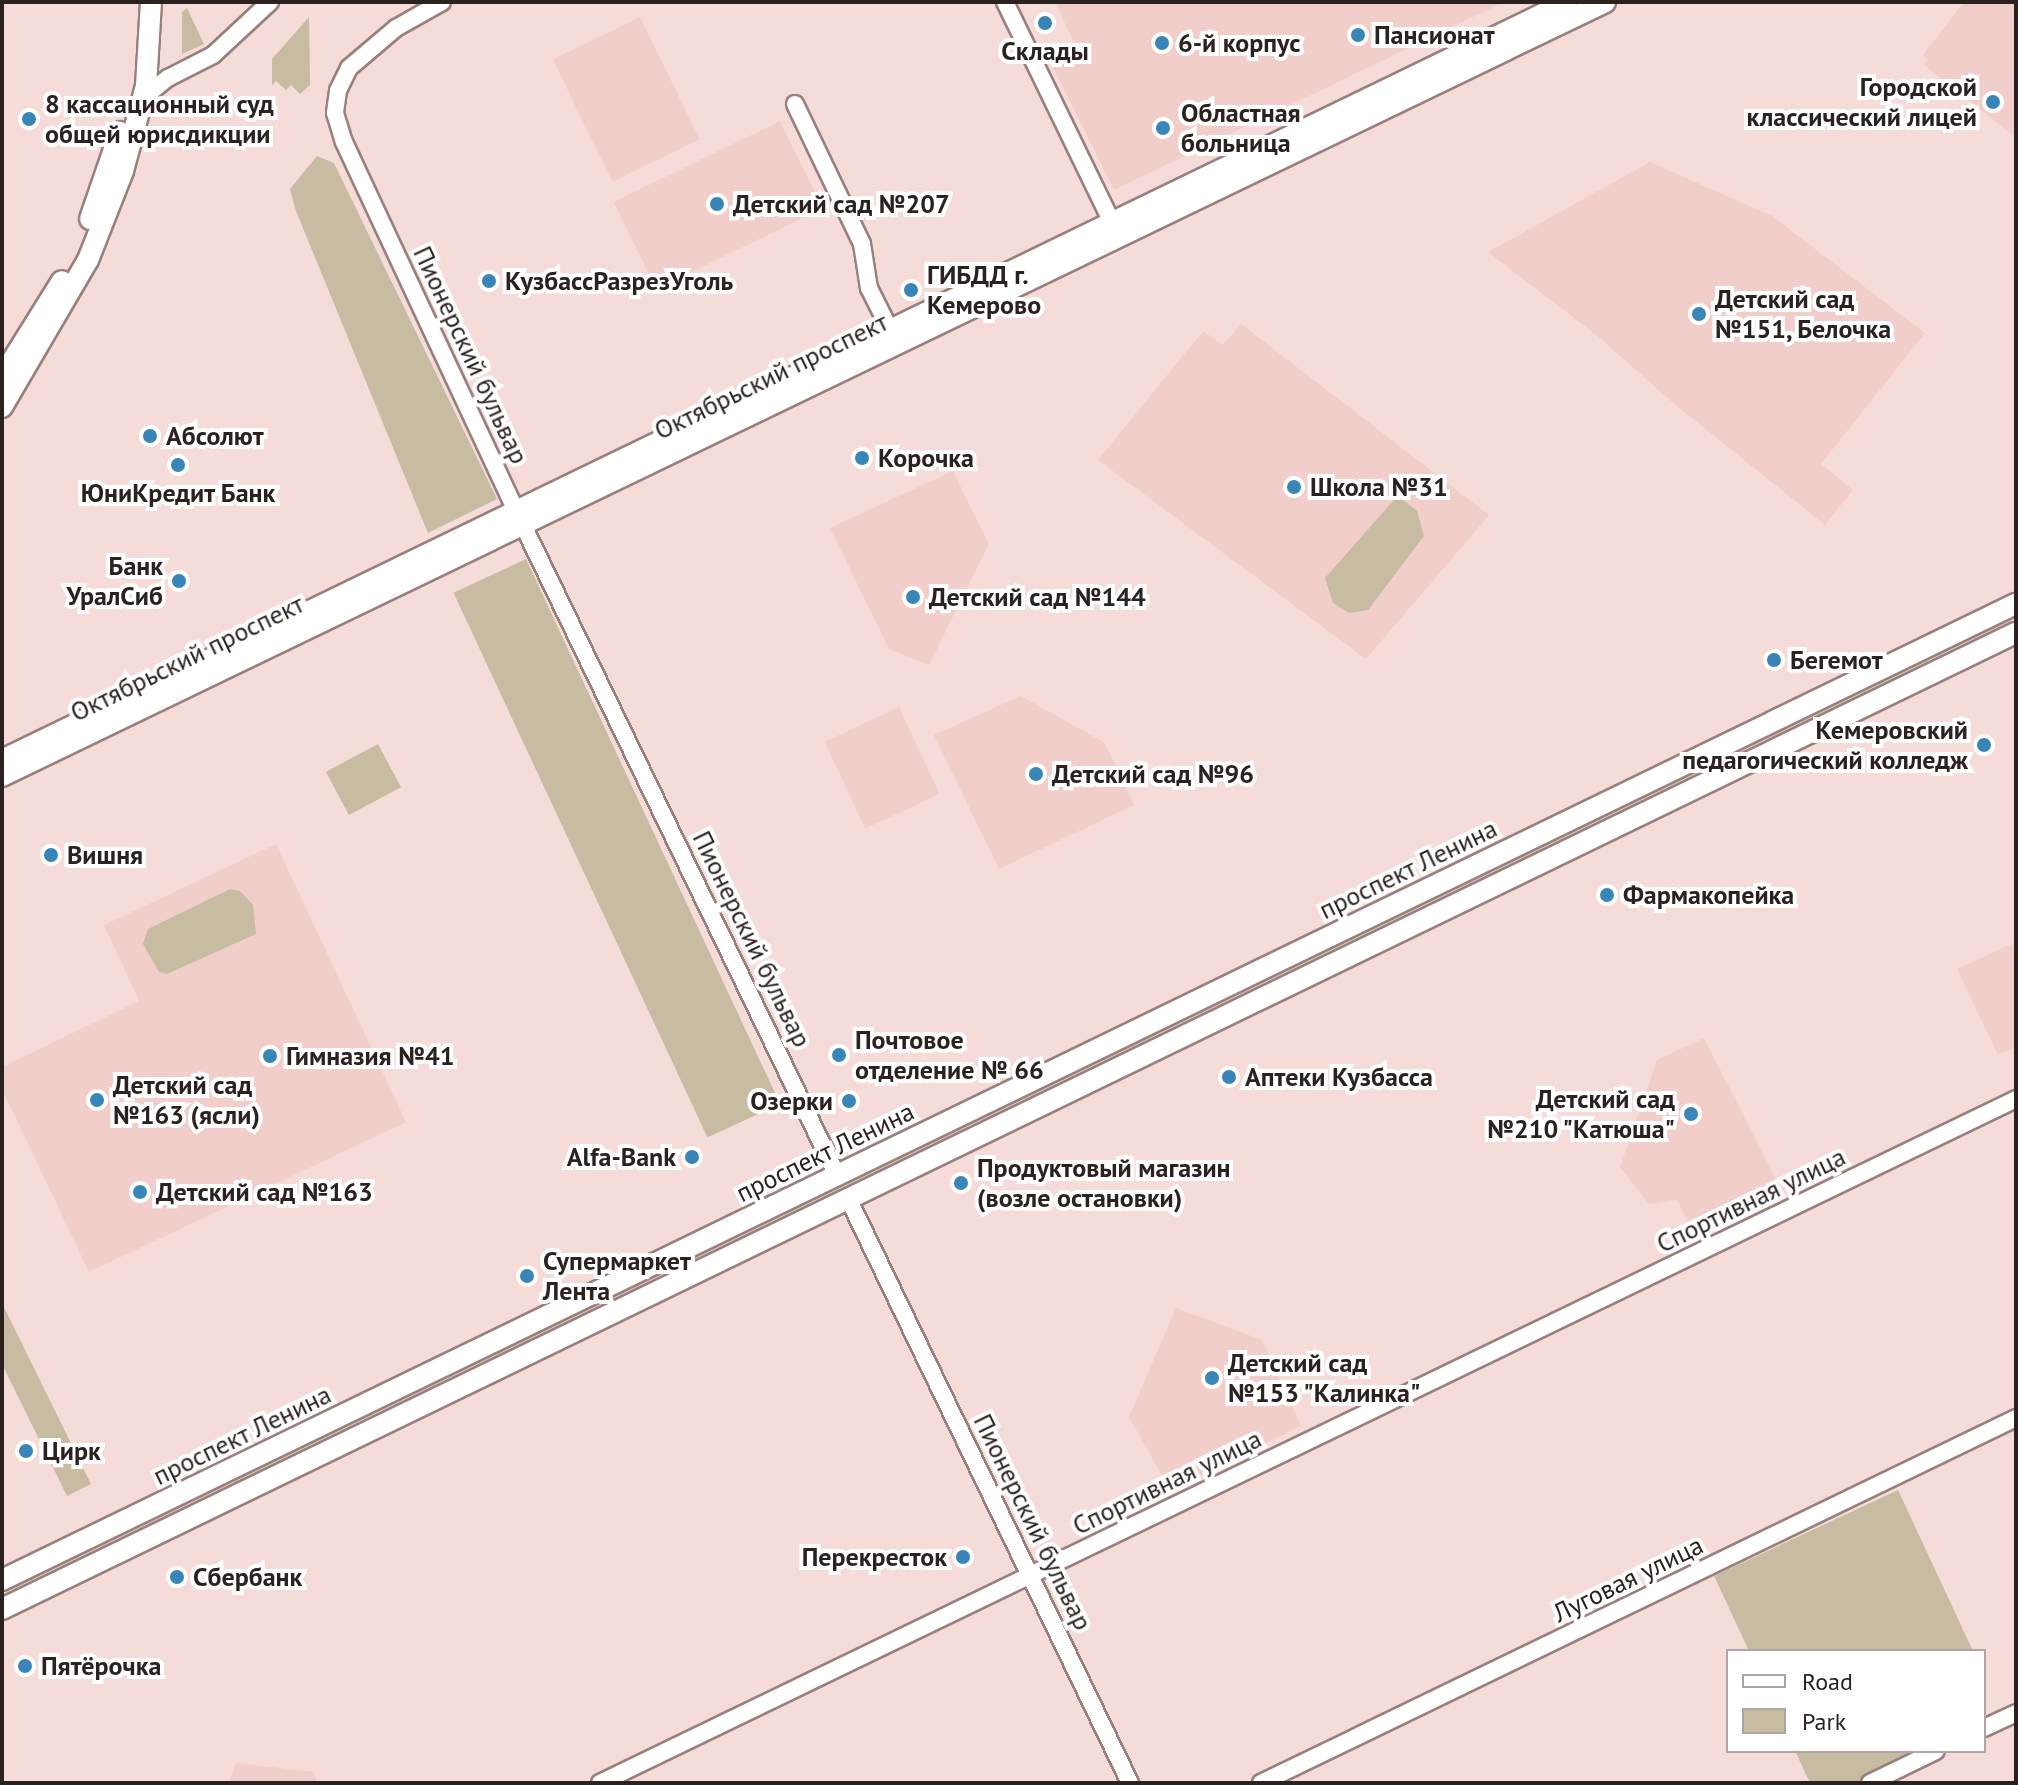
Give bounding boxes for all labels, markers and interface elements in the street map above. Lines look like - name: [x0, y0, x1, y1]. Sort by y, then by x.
- marker: Склады: [1036, 14, 1054, 32]
- place label: Пансионат: [1374, 19, 1495, 51]
- marker: Пансионат: [1349, 26, 1367, 44]
- place label: 6-й корпус: [1178, 27, 1301, 59]
- marker: 6-й корпус: [1153, 34, 1171, 52]
- place label: Склады: [1001, 35, 1089, 67]
- place label: Городской классический лицей: [1746, 71, 1977, 132]
- place label: 8 кассационный суд общей юрисдикции: [45, 88, 274, 150]
- marker: Городской классический лицей: [1984, 93, 2002, 111]
- place label: Областная больница: [1181, 97, 1301, 158]
- marker: 8 кассационный суд общей юрисдикции: [20, 110, 38, 128]
- marker: Областная больница: [1152, 117, 1174, 139]
- place label: Детский сад №207: [733, 188, 950, 220]
- marker: Детский сад №207: [708, 195, 726, 213]
- street label: Пионерский бульвар: [407, 241, 535, 469]
- place label: ГИБДД г. Кемерово: [927, 259, 1041, 320]
- place label: КузбассРазрезУголь: [505, 265, 733, 297]
- marker: КузбассРазрезУголь: [480, 272, 498, 290]
- marker: ГИБДД г. Кемерово: [902, 281, 920, 299]
- place label: Детский сад №151, Белочка: [1715, 283, 1893, 344]
- marker: Детский сад №151, Белочка: [1690, 305, 1708, 323]
- street label: Октябрьский проспект: [649, 306, 893, 446]
- place label: Абсолют: [166, 420, 264, 452]
- marker: Абсолют: [141, 427, 159, 445]
- place label: Корочка: [878, 442, 974, 474]
- marker: Корочка: [853, 449, 871, 467]
- marker: ЮниКредит Банк: [169, 456, 187, 474]
- place label: Школа №31: [1310, 471, 1448, 503]
- place label: ЮниКредит Банк: [80, 477, 276, 509]
- marker: Школа №31: [1285, 478, 1303, 496]
- place label: Банк УралСиб: [66, 550, 163, 612]
- marker: Банк УралСиб: [170, 572, 188, 590]
- place label: Детский сад №144: [929, 581, 1146, 613]
- street label: Октябрьский проспект: [65, 588, 309, 728]
- marker: Детский сад №144: [904, 588, 922, 606]
- place label: Бегемот: [1790, 644, 1883, 676]
- marker: Бегемот: [1765, 651, 1783, 669]
- place label: Кемеровский педагогический колледж: [1682, 714, 1968, 776]
- marker: Кемеровский педагогический колледж: [1975, 736, 1993, 754]
- place label: Детский сад №96: [1052, 758, 1254, 790]
- marker: Детский сад №96: [1027, 765, 1045, 783]
- street label: проспект Ленина: [1313, 812, 1503, 926]
- street label: Пионерский бульвар: [686, 826, 818, 1052]
- place label: Вишня: [67, 839, 143, 871]
- marker: Вишня: [42, 846, 60, 864]
- place label: Фармакопейка: [1623, 879, 1794, 911]
- marker: Фармакопейка: [1598, 886, 1616, 904]
- place label: Почтовое отделение № 66: [855, 1024, 1044, 1086]
- place label: Гимназия №41: [286, 1040, 454, 1072]
- marker: Почтовое отделение № 66: [830, 1046, 848, 1064]
- marker: Гимназия №41: [261, 1047, 279, 1065]
- place label: Аптеки Кузбасса: [1245, 1061, 1433, 1093]
- marker: Аптеки Кузбасса: [1220, 1068, 1238, 1086]
- place label: Детский сад №163 (ясли): [113, 1069, 260, 1130]
- place label: Детский сад №210 "Катюша": [1485, 1083, 1675, 1144]
- place label: Озерки: [750, 1085, 833, 1117]
- marker: Детский сад №163 (ясли): [88, 1091, 106, 1109]
- marker: Озерки: [840, 1092, 858, 1110]
- street label: проспект Ленина: [730, 1095, 920, 1209]
- marker: Детский сад №210 "Катюша": [1682, 1105, 1700, 1123]
- place label: Alfa-Bank: [567, 1141, 676, 1173]
- street label: Спортивная улица: [1651, 1141, 1851, 1259]
- marker: Alfa-Bank: [683, 1148, 701, 1166]
- place label: Продуктовый магазин (возле остановки): [977, 1152, 1231, 1214]
- marker: Продуктовый магазин (возле остановки): [952, 1174, 970, 1192]
- place label: Детский сад №163: [156, 1176, 373, 1208]
- marker: Детский сад №163: [131, 1183, 149, 1201]
- place label: Супермаркет Лента: [543, 1245, 691, 1306]
- marker: Супермаркет Лента: [518, 1267, 536, 1285]
- place label: Детский сад №153 "Калинка": [1228, 1347, 1423, 1408]
- marker: Детский сад №153 "Калинка": [1203, 1369, 1221, 1387]
- street label: проспект Ленина: [147, 1378, 337, 1492]
- street label: Пионерский бульвар: [967, 1409, 1099, 1635]
- street label: Спортивная улица: [1067, 1423, 1267, 1541]
- place label: Цирк: [42, 1435, 101, 1467]
- marker: Цирк: [17, 1442, 35, 1460]
- street label: Луговая улица: [1548, 1529, 1708, 1629]
- place label: Перекресток: [802, 1541, 947, 1573]
- marker: Перекресток: [954, 1548, 972, 1566]
- place label: Сбербанк: [193, 1561, 302, 1593]
- marker: Сбербанк: [168, 1568, 186, 1586]
- legend: [1726, 1649, 1986, 1753]
- place label: Пятёрочка: [41, 1650, 161, 1682]
- marker: Пятёрочка: [16, 1657, 34, 1675]
- text: Road: [1802, 1666, 1853, 1697]
- text: Park: [1802, 1706, 1846, 1737]

